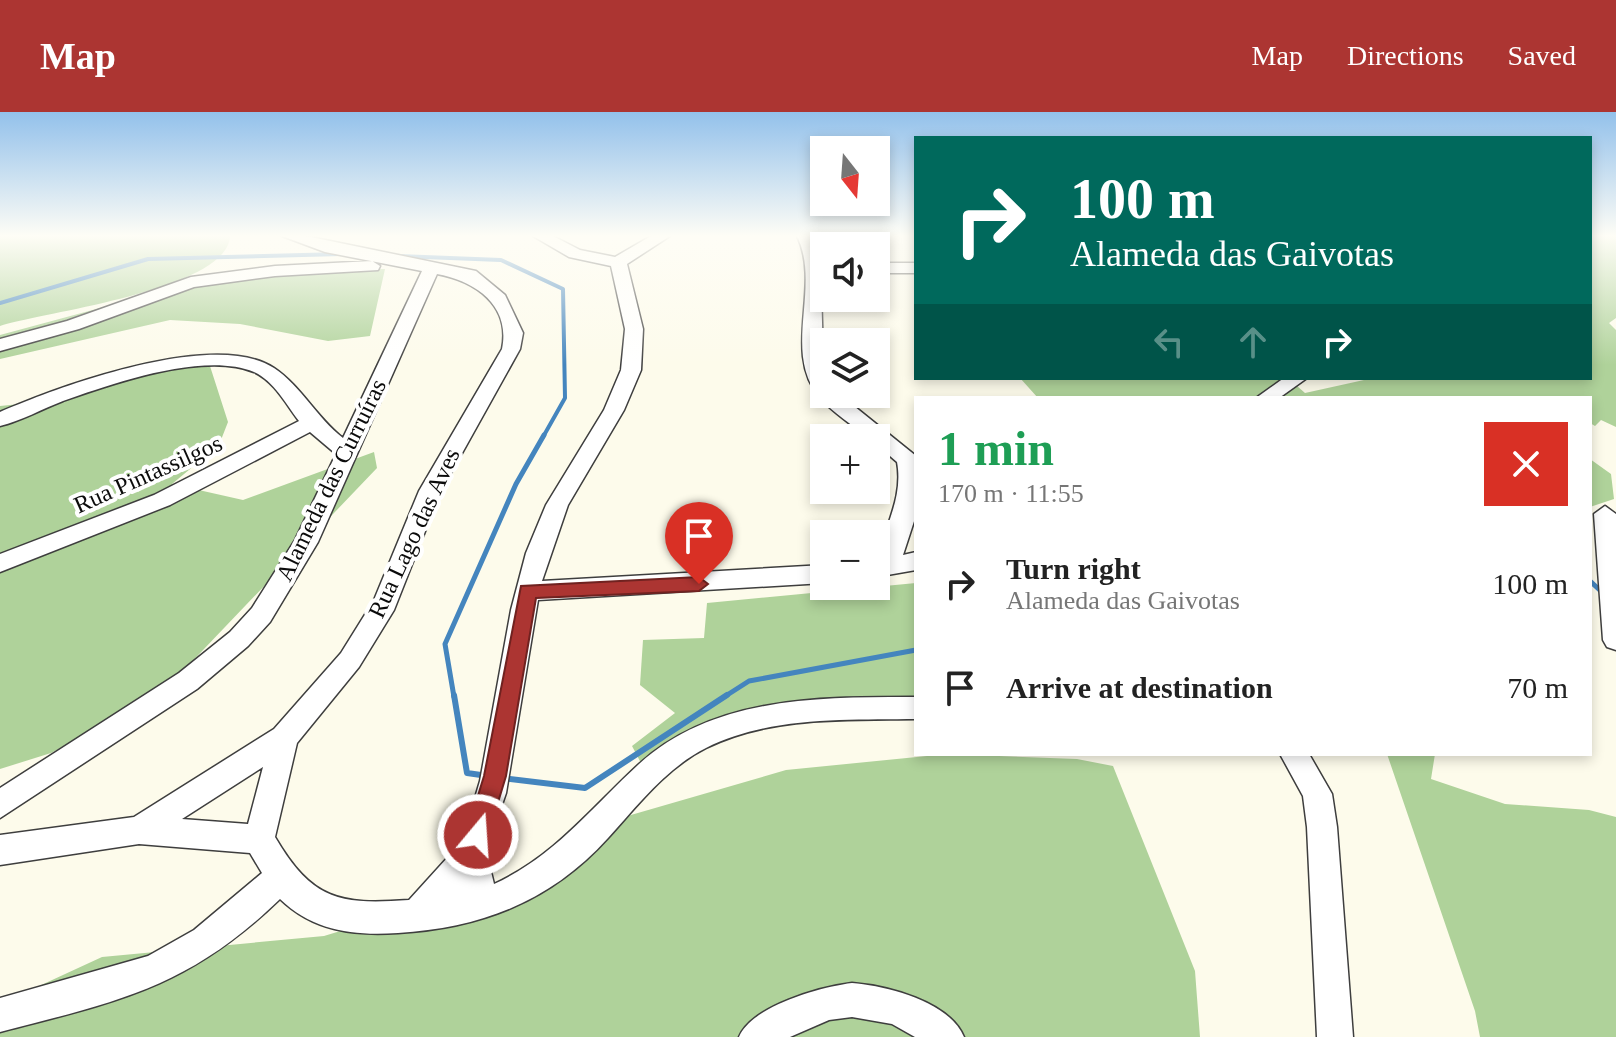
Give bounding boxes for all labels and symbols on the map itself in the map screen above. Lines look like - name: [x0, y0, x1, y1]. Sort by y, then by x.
- north arrow: [810, 136, 890, 216]
- street label: Alameda das Curruíras: [271, 375, 391, 585]
- street label: Rua Pintassilgos: [70, 430, 226, 518]
- street label: Rua Lago das Aves: [363, 444, 465, 622]
- pin: [665, 502, 733, 584]
- position arrow: [436, 793, 520, 877]

